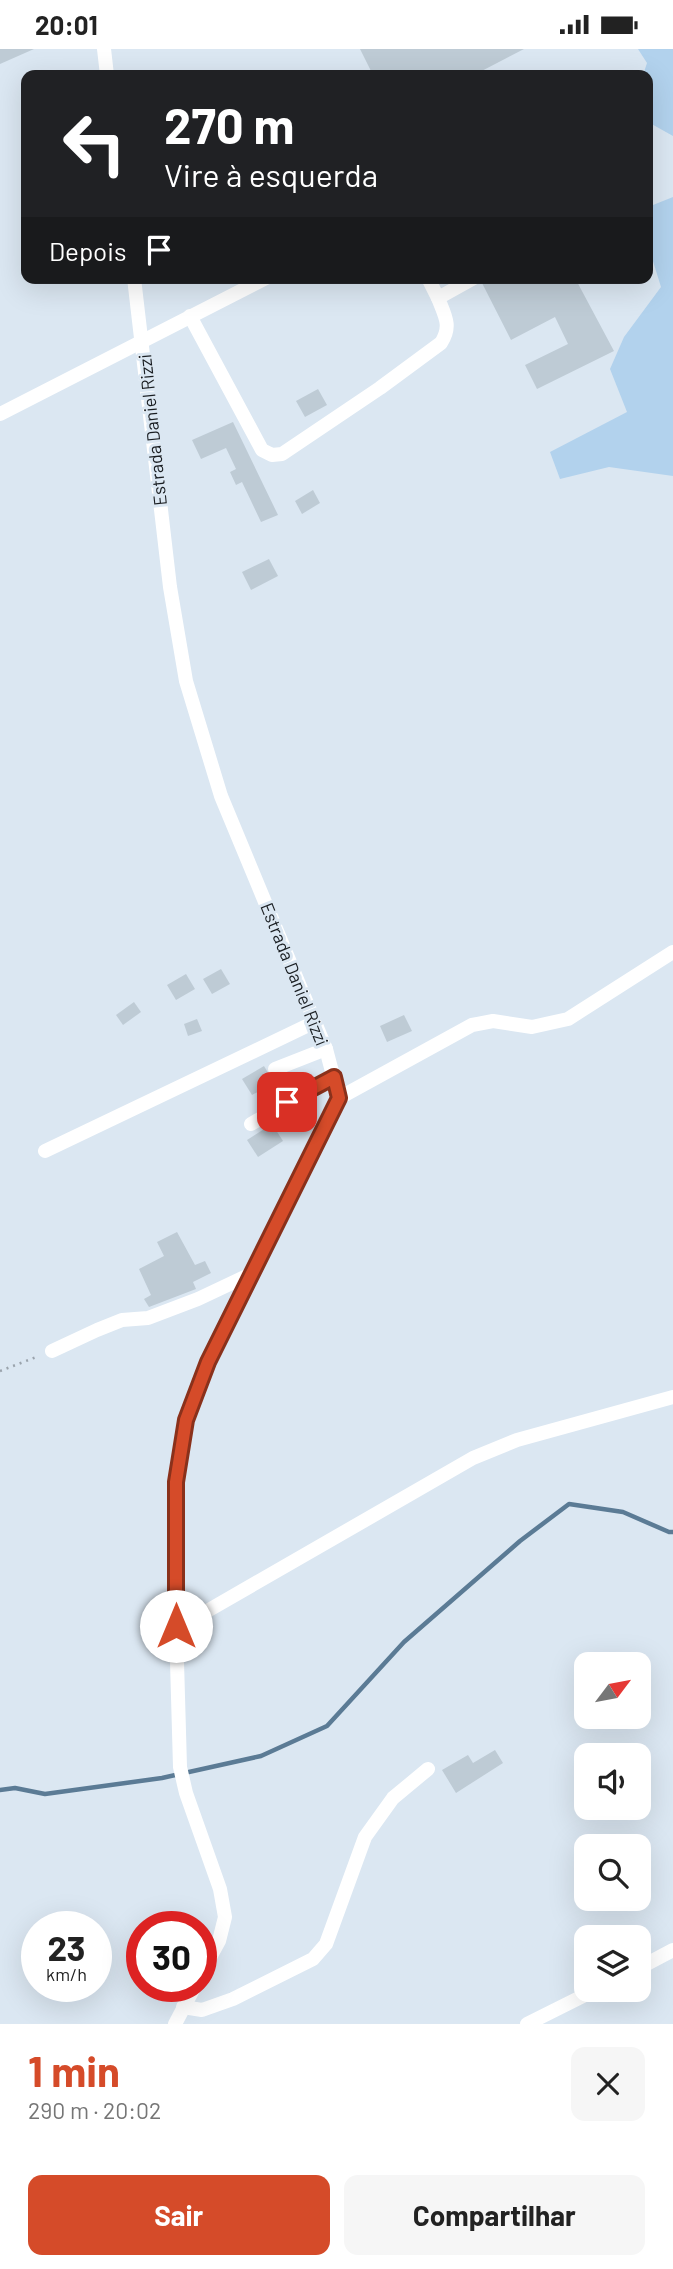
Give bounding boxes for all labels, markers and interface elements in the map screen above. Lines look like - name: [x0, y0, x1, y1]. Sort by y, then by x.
- text: 20:01: [35, 9, 98, 40]
- text: 270 m: [164, 95, 294, 154]
- icon: left: [49, 98, 140, 189]
- text: Vire à esquerda: [164, 155, 378, 193]
- icon: arrive: [140, 231, 178, 269]
- text: Depois: [49, 235, 126, 266]
- street label: Estrada Daniel Rizzi: [133, 353, 171, 507]
- street label: Estrada Daniel Rizzi: [256, 899, 334, 1049]
- pin: [257, 1072, 317, 1132]
- icon: arrive: [268, 1083, 306, 1121]
- position arrow: [139, 1589, 213, 1663]
- north arrow: [574, 1652, 651, 1729]
- map controls: [574, 1652, 651, 2002]
- button: sound: [574, 1743, 651, 1820]
- button: search: [574, 1834, 651, 1911]
- speed limit sign: 30: [126, 1911, 217, 2002]
- button: layers: [574, 1925, 651, 2002]
- text: 23: [47, 1926, 86, 1968]
- text: km/h: [46, 1963, 87, 1985]
- text: 1 min: [28, 2045, 120, 2095]
- button: close: [571, 2047, 645, 2121]
- text: 290 m · 20:02: [28, 2096, 161, 2124]
- button: Sair: [28, 2175, 330, 2255]
- button: Compartilhar: [344, 2175, 645, 2255]

